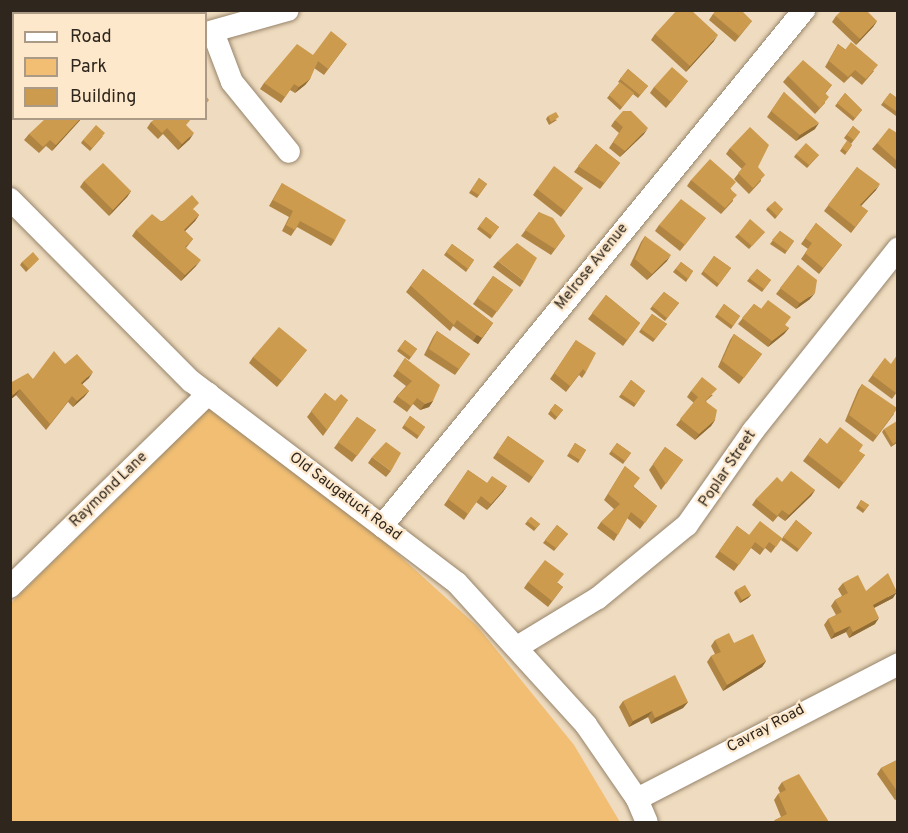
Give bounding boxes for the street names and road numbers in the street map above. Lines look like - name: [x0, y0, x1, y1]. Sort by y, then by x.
- street label: Melrose Avenue: [552, 220, 632, 314]
- street label: Poplar Street: [696, 427, 760, 511]
- street label: Raymond Lane: [66, 449, 152, 531]
- street label: Old Saugatuck Road: [285, 449, 405, 545]
- street label: Cavray Road: [724, 701, 808, 757]

